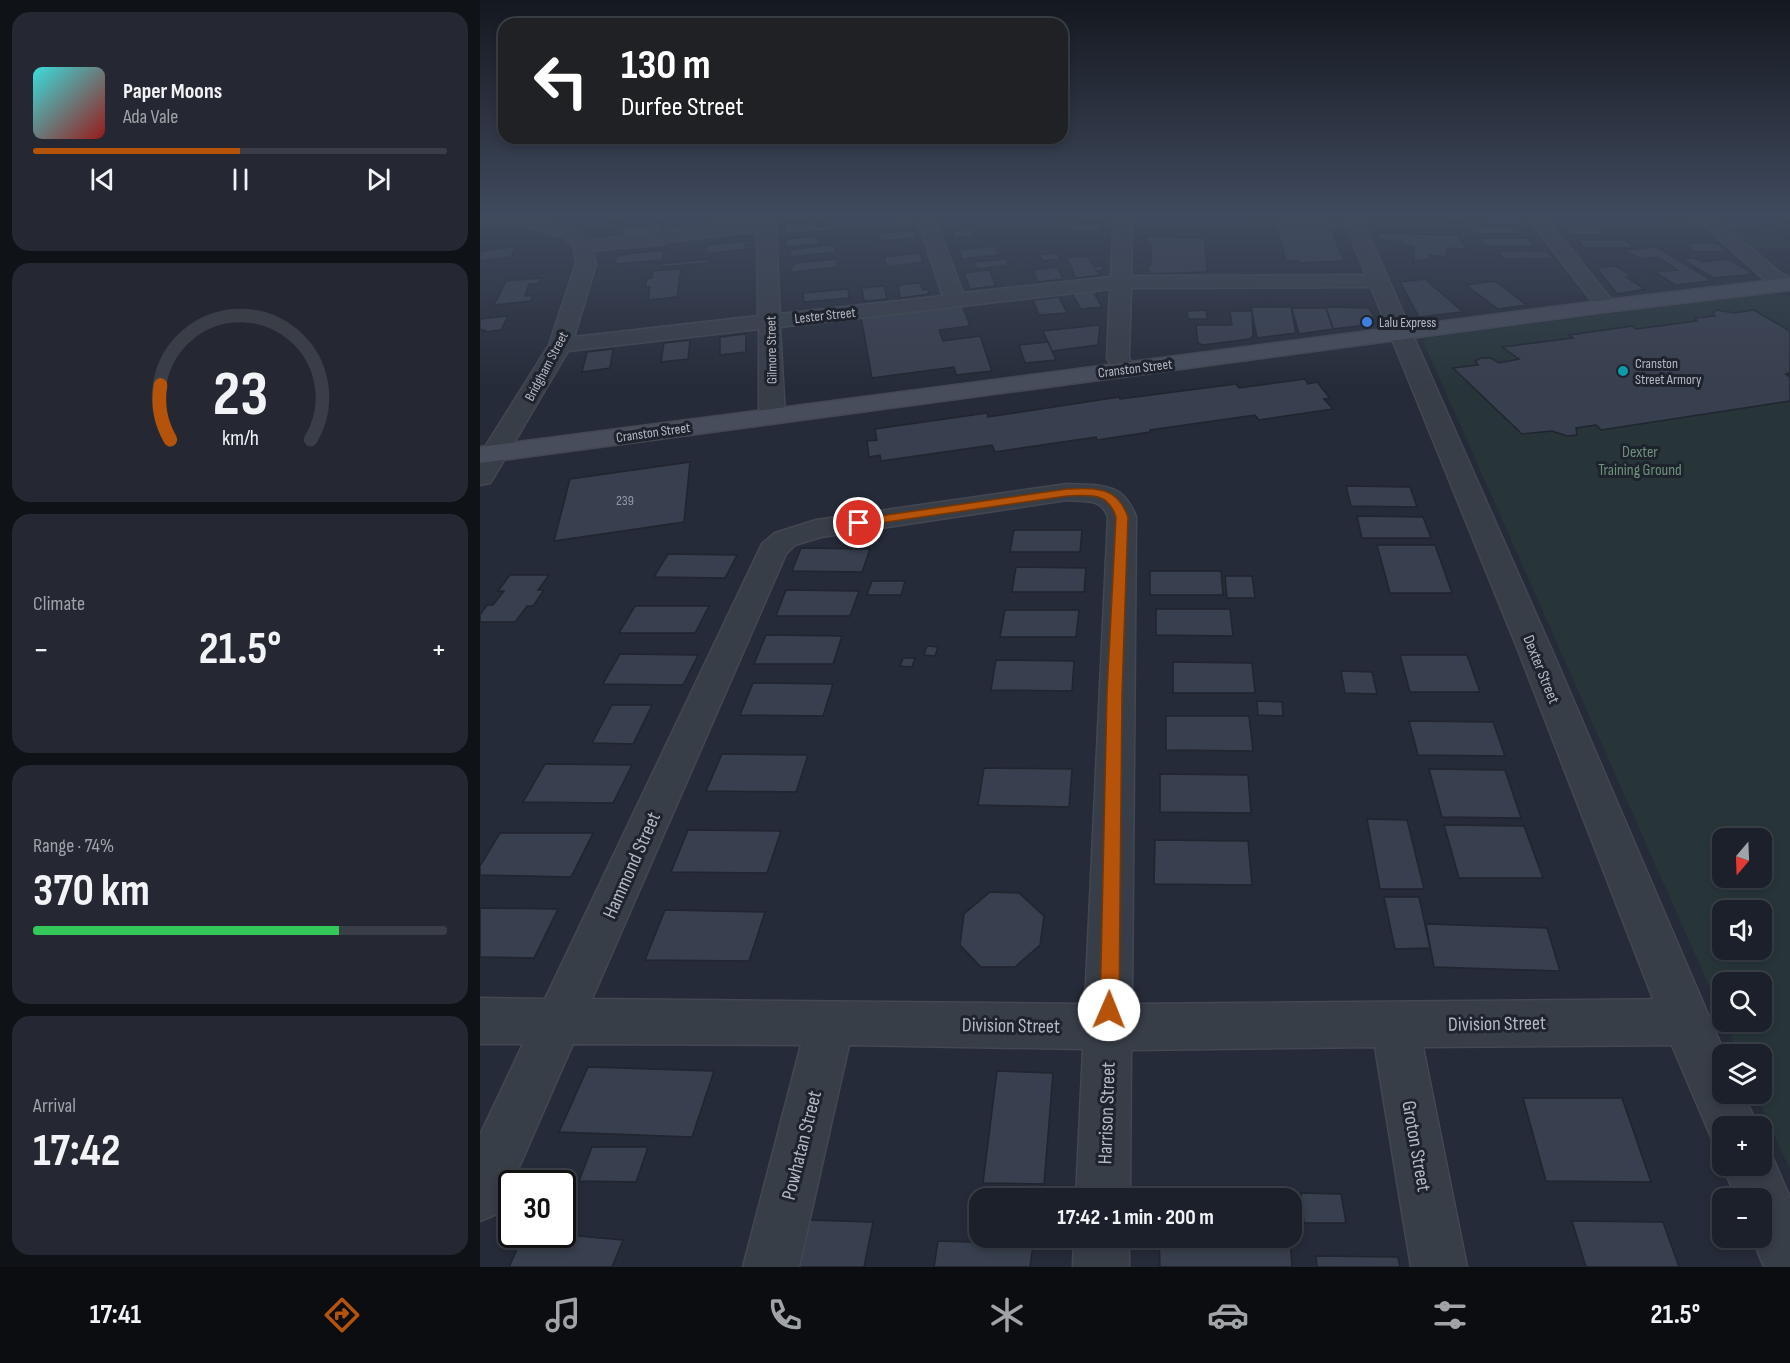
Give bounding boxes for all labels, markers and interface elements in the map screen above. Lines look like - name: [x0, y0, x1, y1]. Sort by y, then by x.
- text: 130 m: [621, 40, 711, 91]
- icon: left: [522, 42, 600, 120]
- text: Paper Moons: [123, 78, 222, 105]
- text: Durfee Street: [621, 91, 744, 123]
- text: Ada Vale: [123, 105, 178, 129]
- icon: previous: [86, 163, 119, 196]
- icon: pause: [224, 163, 257, 196]
- icon: next: [362, 163, 395, 196]
- street label: Lester Street: [794, 304, 856, 327]
- place label: Lalu Express: [1379, 314, 1436, 331]
- marker: Lalu Express: [1360, 315, 1374, 329]
- street label: Gilmore Street: [762, 316, 781, 384]
- street label: Bridgham Street: [521, 329, 572, 404]
- place label: Cranston Street Armory: [1635, 355, 1702, 388]
- street label: Cranston Street: [1097, 356, 1173, 381]
- text: 23: [212, 358, 268, 433]
- marker: Cranston Street Armory: [1616, 364, 1630, 378]
- street label: Cranston Street: [615, 419, 691, 446]
- text: km/h: [221, 426, 259, 451]
- park label: Dexter Training Ground: [1598, 443, 1682, 480]
- house number: 239: [616, 492, 634, 509]
- pin: [833, 497, 884, 548]
- icon: arrive: [842, 506, 875, 539]
- text: Climate: [33, 592, 85, 616]
- text: 21.5°: [199, 622, 281, 677]
- text: −: [33, 630, 49, 670]
- text: +: [431, 630, 447, 670]
- street label: Dexter Street: [1518, 633, 1563, 707]
- street label: Hammond Street: [598, 808, 666, 922]
- north arrow: [1712, 828, 1772, 888]
- map controls: [1712, 828, 1772, 1248]
- text: Range · 74%: [33, 834, 114, 858]
- text: 370 km: [33, 864, 150, 919]
- button: sound: [1712, 900, 1772, 960]
- button: search: [1712, 972, 1772, 1032]
- position arrow: [1077, 978, 1141, 1042]
- street label: Division Street: [1448, 1011, 1546, 1037]
- street label: Division Street: [962, 1013, 1060, 1039]
- button: layers: [1712, 1044, 1772, 1104]
- street label: Harrison Street: [1093, 1061, 1121, 1165]
- street label: Powhatan Street: [777, 1088, 827, 1202]
- text: Arrival: [33, 1094, 76, 1118]
- street label: Groton Street: [1396, 1099, 1436, 1194]
- button: +: [1712, 1116, 1772, 1176]
- text: 17:42: [33, 1124, 121, 1179]
- speed limit sign: 30: [498, 1170, 576, 1248]
- button: −: [1712, 1188, 1772, 1248]
- text: 17:42 · 1 min · 200 m: [1057, 1204, 1214, 1231]
- icon: directions: [321, 1294, 363, 1336]
- icon: music: [542, 1294, 584, 1336]
- icon: phone: [764, 1294, 806, 1336]
- icon: climate: [986, 1294, 1028, 1336]
- icon: car: [1207, 1294, 1249, 1336]
- icon: filters: [1429, 1294, 1471, 1336]
- text: 17:41: [90, 1299, 141, 1331]
- text: 21.5°: [1651, 1299, 1700, 1331]

